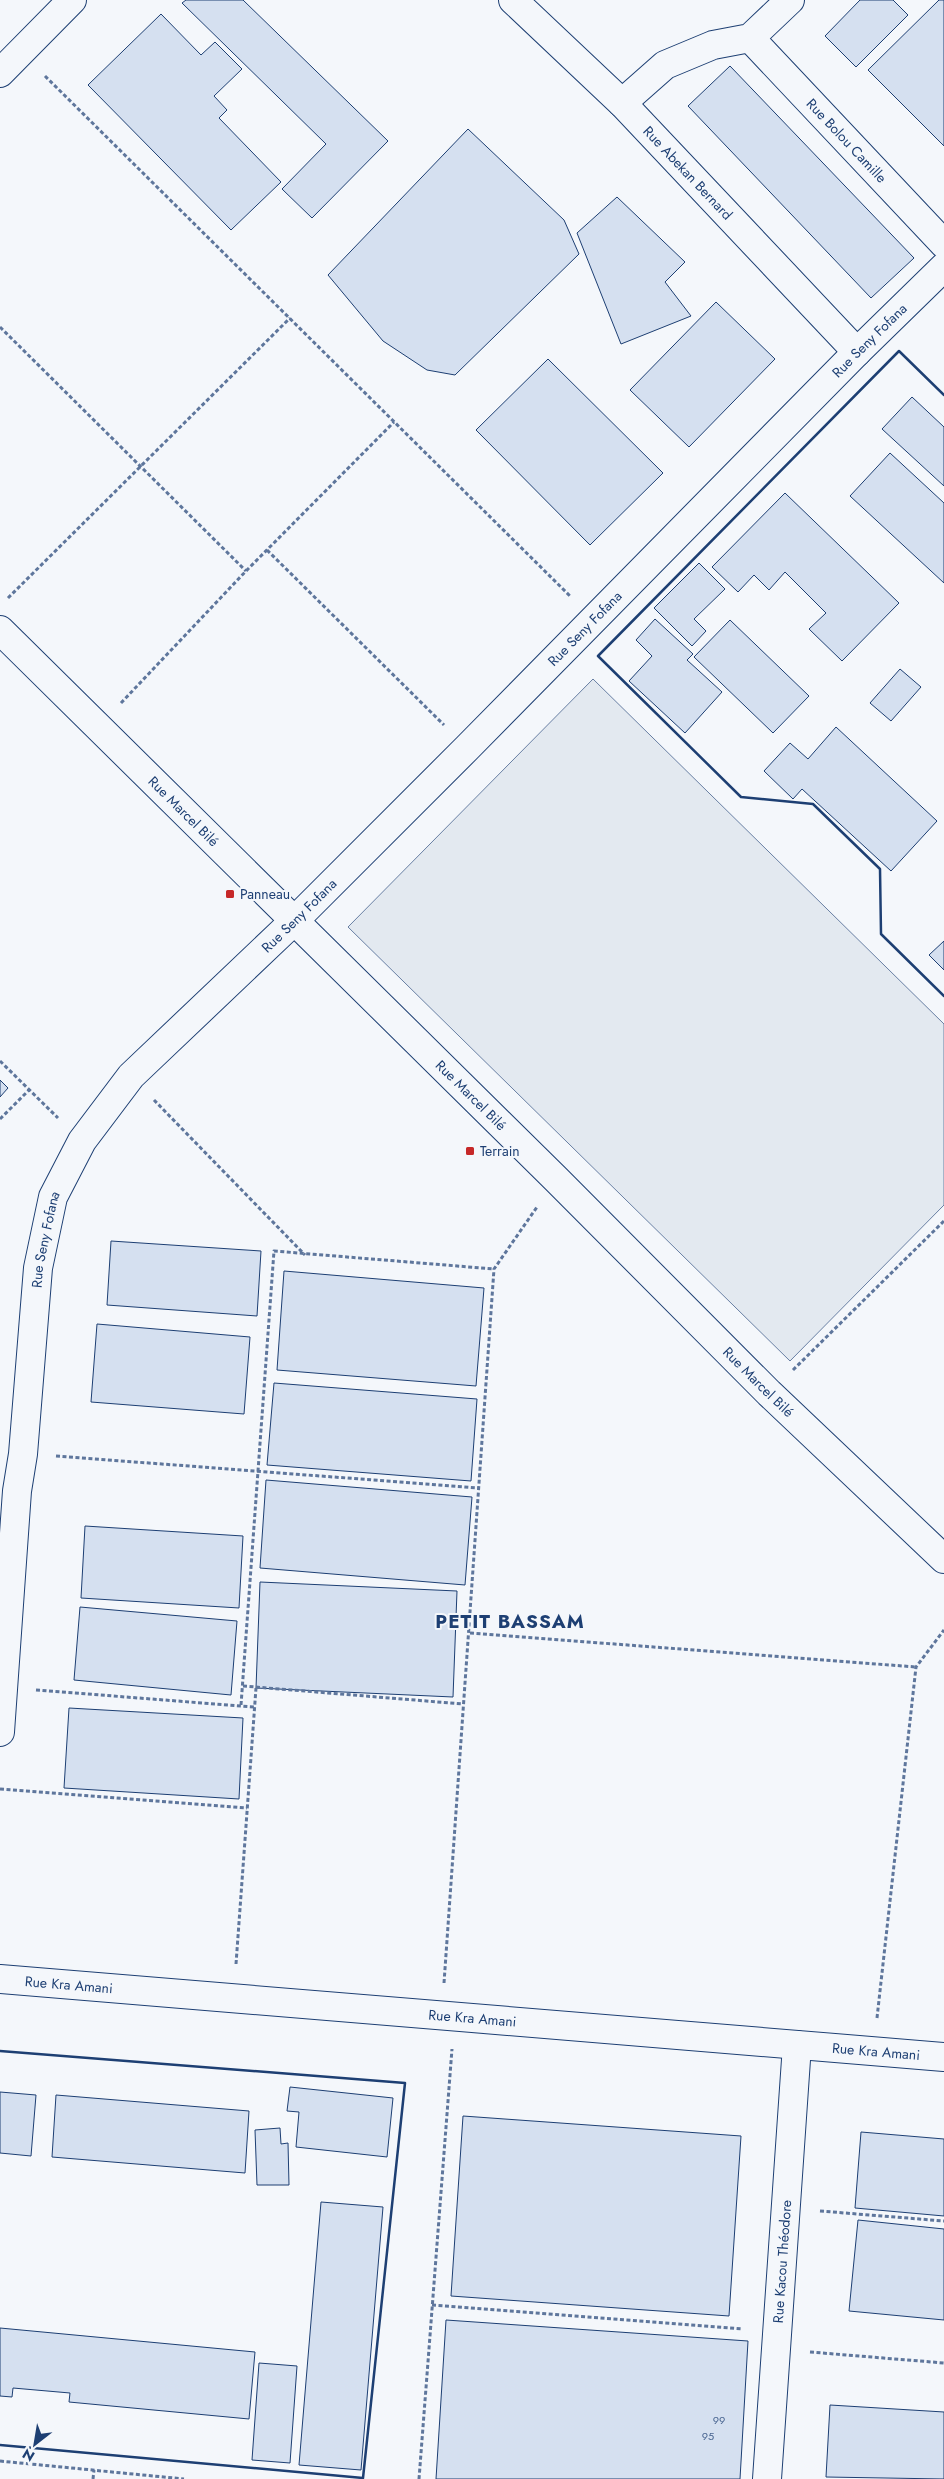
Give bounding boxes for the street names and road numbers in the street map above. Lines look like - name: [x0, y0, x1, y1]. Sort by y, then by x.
- street label: Rue Bolou Camille: [802, 94, 891, 187]
- street label: Rue Abekan Bernard: [639, 122, 737, 224]
- street label: Rue Seny Fofana: [827, 299, 911, 382]
- street label: Rue Seny Fofana: [543, 586, 626, 671]
- street label: Rue Marcel Bilé: [144, 772, 224, 851]
- street label: Rue Seny Fofana: [257, 874, 341, 957]
- street label: Rue Marcel Bilé: [431, 1055, 511, 1135]
- street label: Rue Seny Fofana: [26, 1187, 65, 1289]
- street label: Rue Marcel Bilé: [718, 1342, 798, 1422]
- street label: Rue Kra Amani: [24, 1971, 114, 1998]
- street label: Rue Kra Amani: [428, 2004, 517, 2032]
- street label: Rue Kra Amani: [831, 2038, 921, 2065]
- street label: Rue Kacou Théodore: [768, 2199, 796, 2324]

